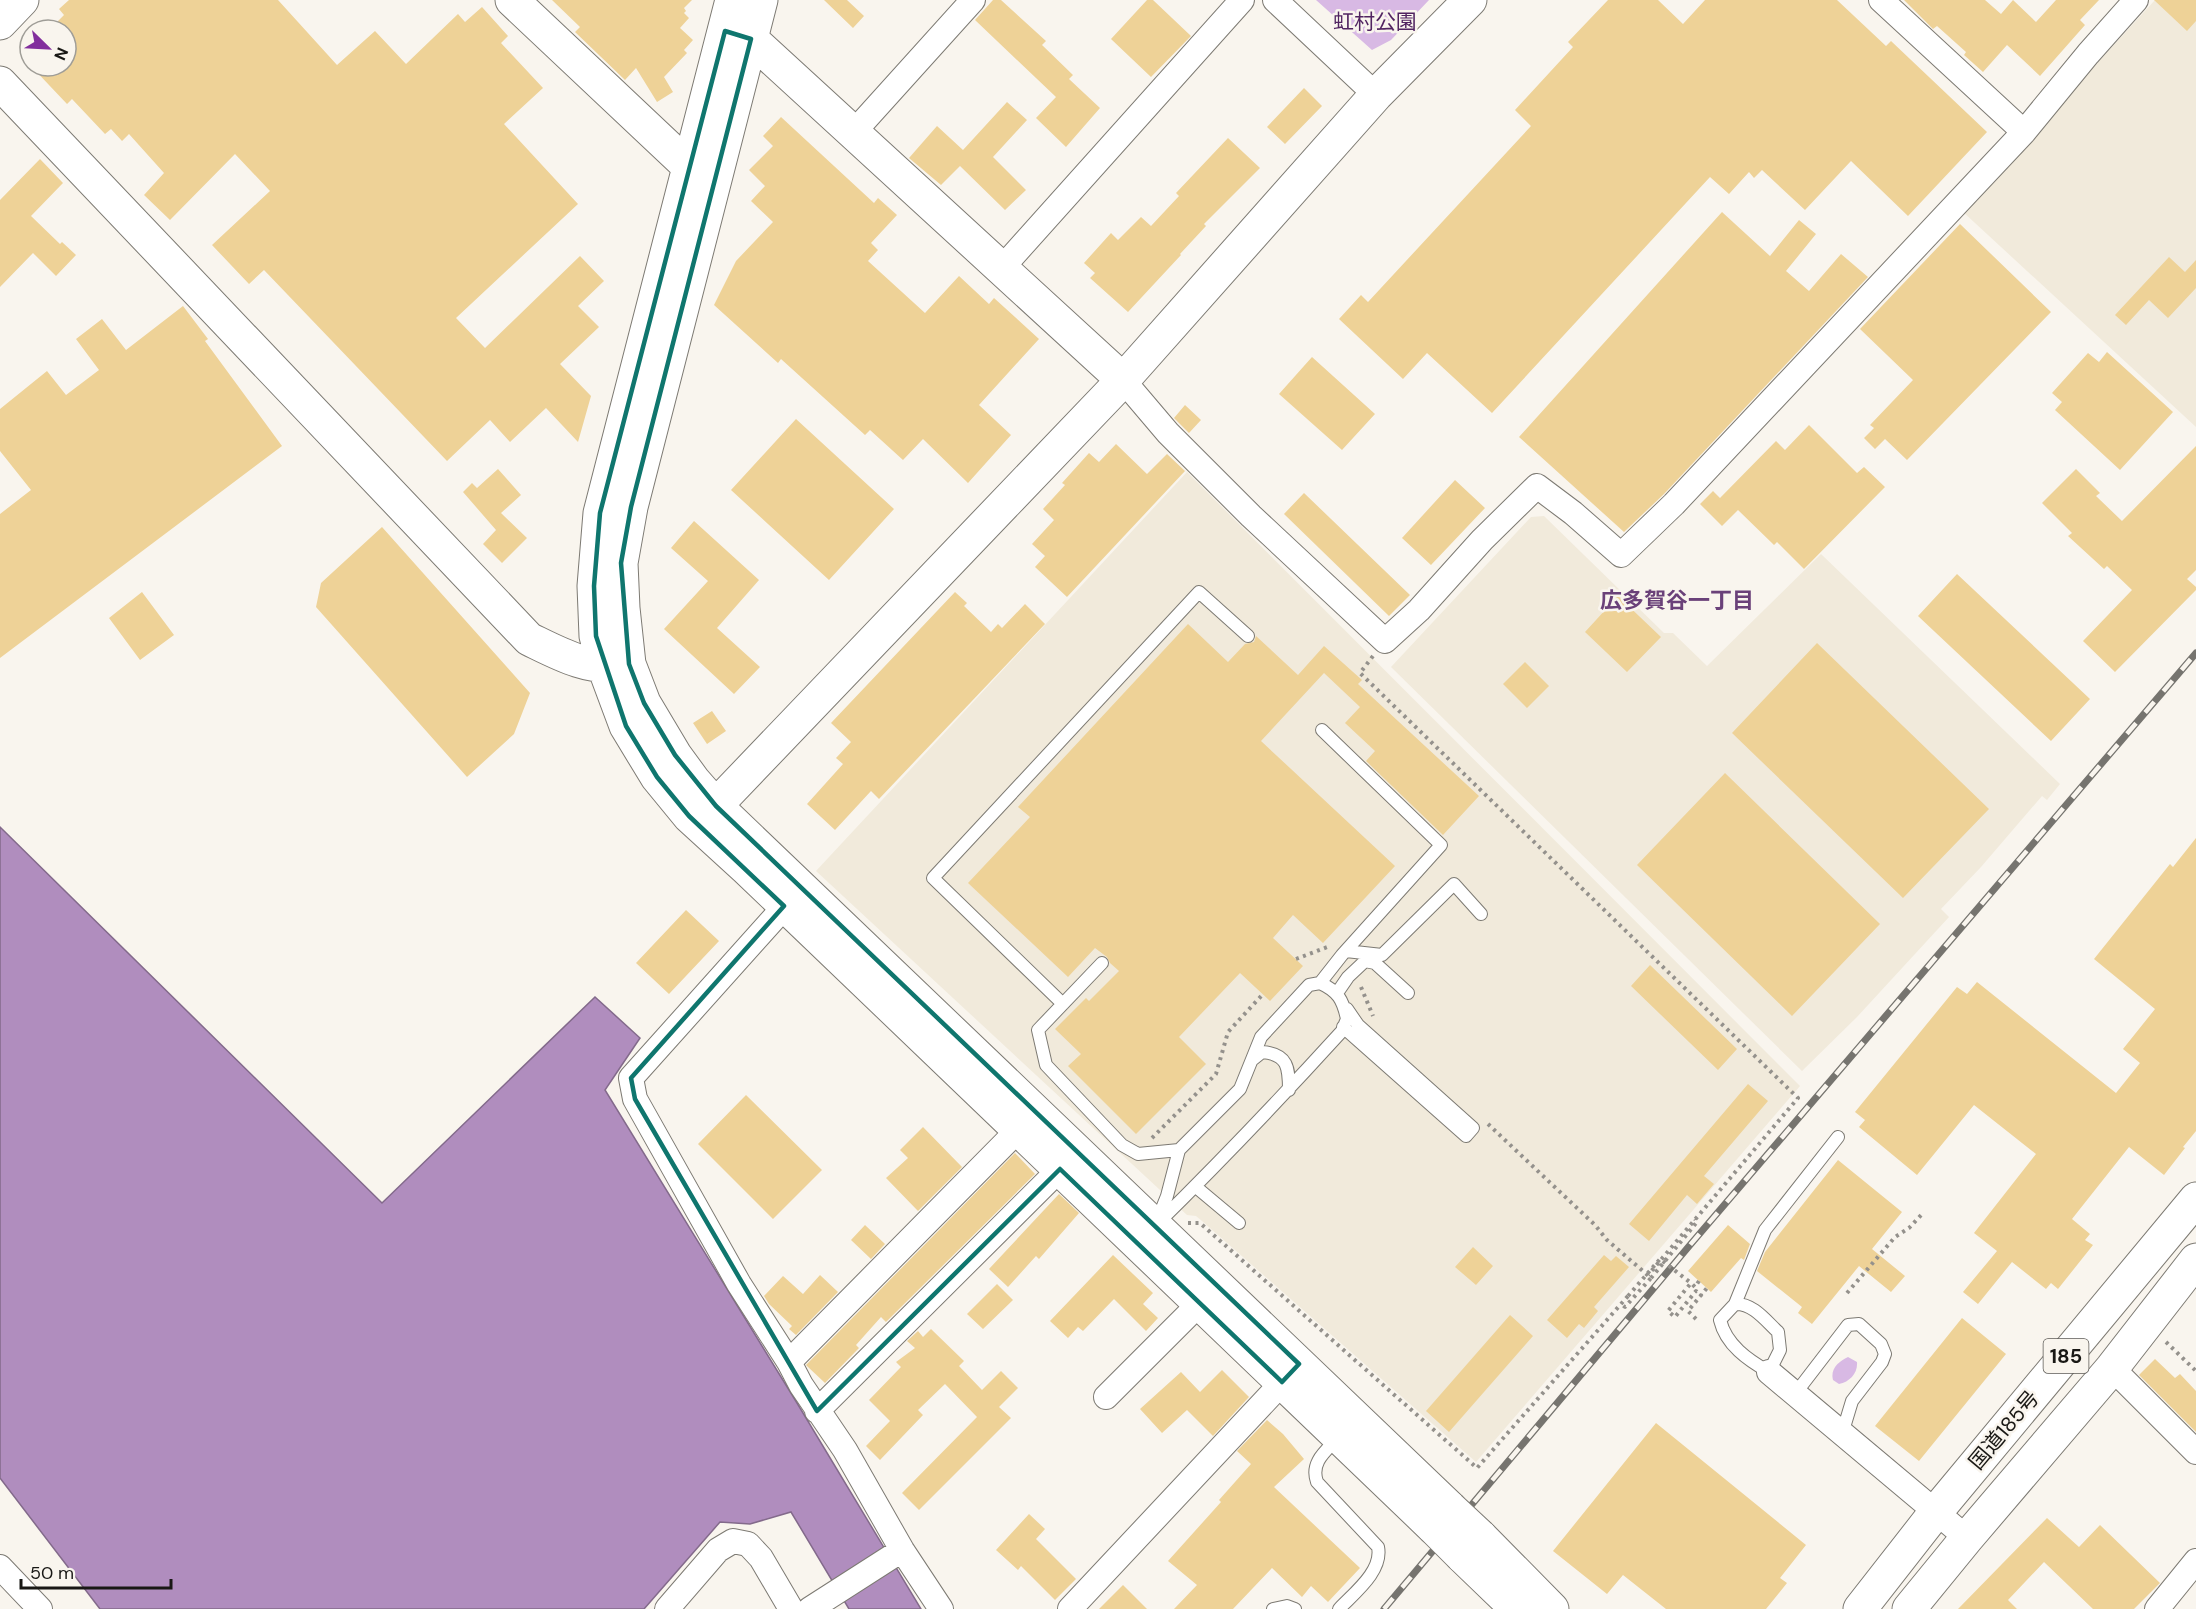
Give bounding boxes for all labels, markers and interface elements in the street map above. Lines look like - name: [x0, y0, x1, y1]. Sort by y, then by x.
- park label: 虹村公園: [1333, 8, 1417, 36]
- north arrow: [18, 18, 78, 78]
- text: N: [49, 44, 73, 63]
- district label: 広多賀谷一丁目: [1600, 586, 1754, 615]
- road number: 185: [2044, 1339, 2088, 1373]
- street label: 国道185号: [1963, 1385, 2045, 1475]
- scale bar: [21, 1552, 171, 1590]
- text: 50 m: [30, 1561, 74, 1585]

